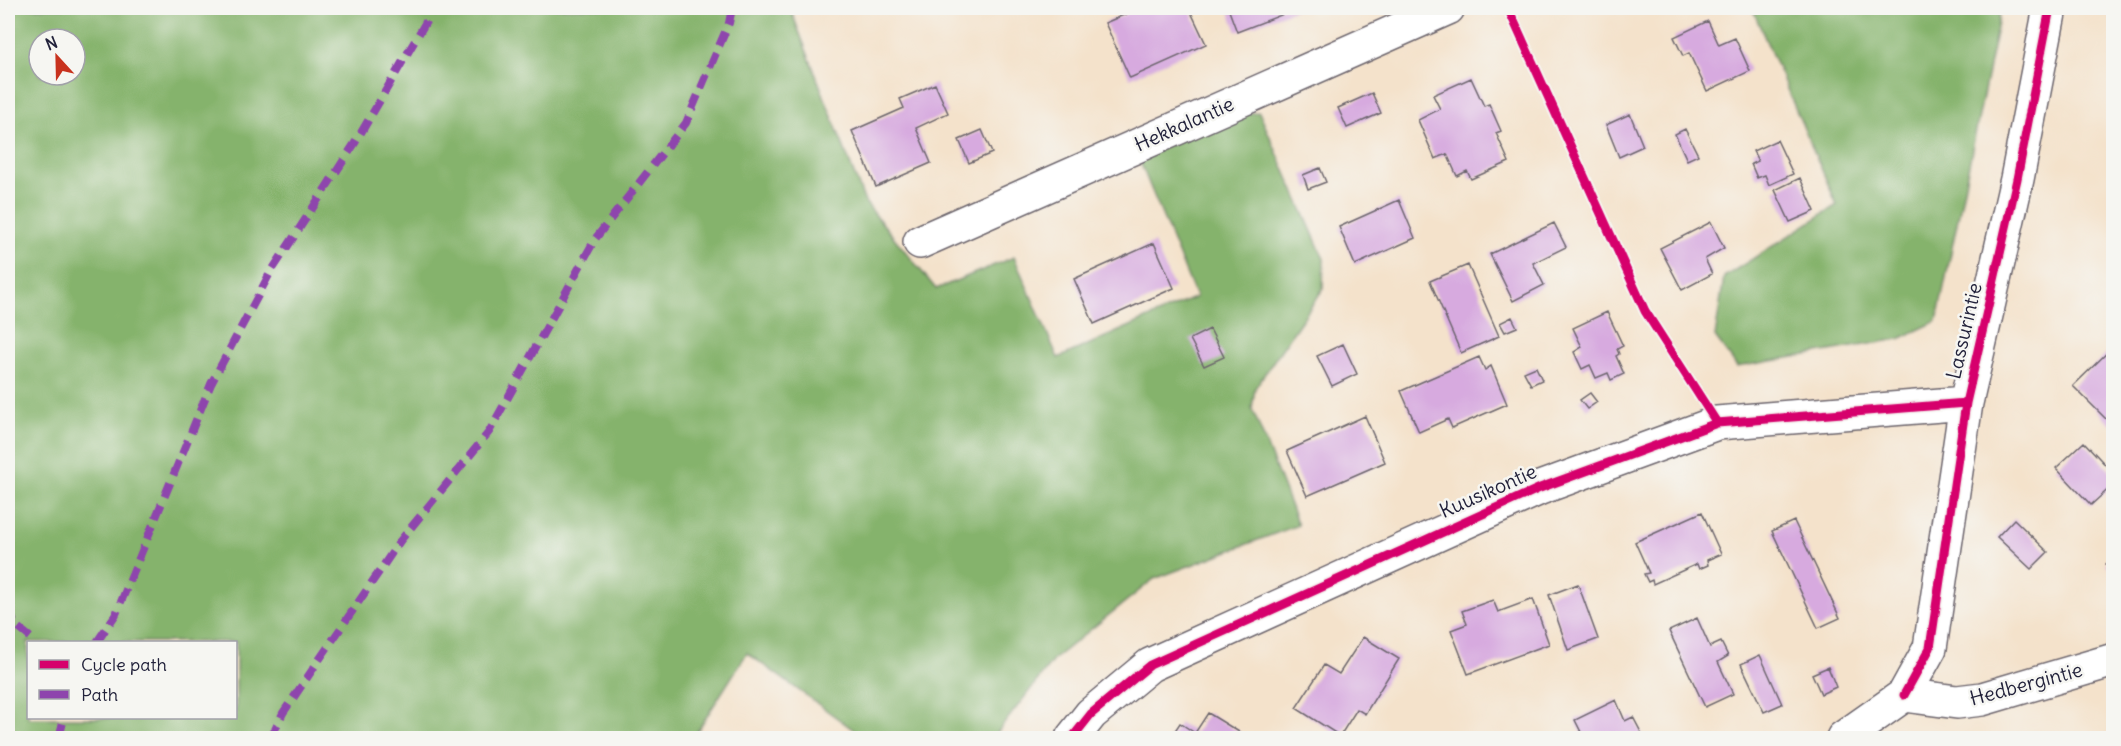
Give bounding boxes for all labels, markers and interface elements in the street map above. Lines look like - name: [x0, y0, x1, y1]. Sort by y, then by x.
- north arrow: [27, 27, 87, 87]
- text: N: [43, 32, 60, 54]
- street label: Hekkalantie: [1130, 91, 1237, 157]
- street label: Lassurintie: [1940, 280, 1987, 381]
- street label: Kuusikontie: [1435, 458, 1540, 523]
- legend: [27, 641, 237, 719]
- text: Cycle path: [81, 653, 167, 676]
- street label: Hedbergintie: [1967, 656, 2085, 711]
- text: Path: [81, 683, 118, 706]

